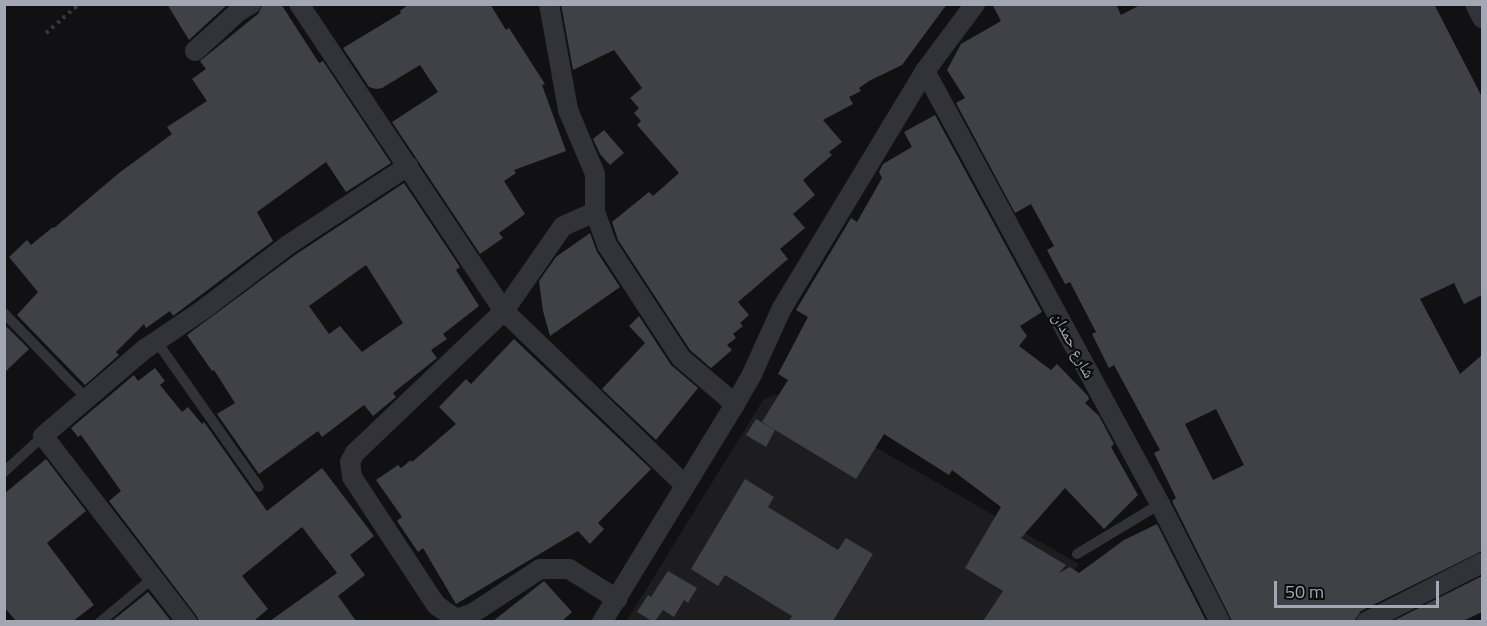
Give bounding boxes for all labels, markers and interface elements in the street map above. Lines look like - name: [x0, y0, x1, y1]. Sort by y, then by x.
- street label: شارع حمدان: [1049, 309, 1099, 381]
- scale bar: [1277, 569, 1442, 607]
- text: 50 m: [1285, 578, 1324, 605]

